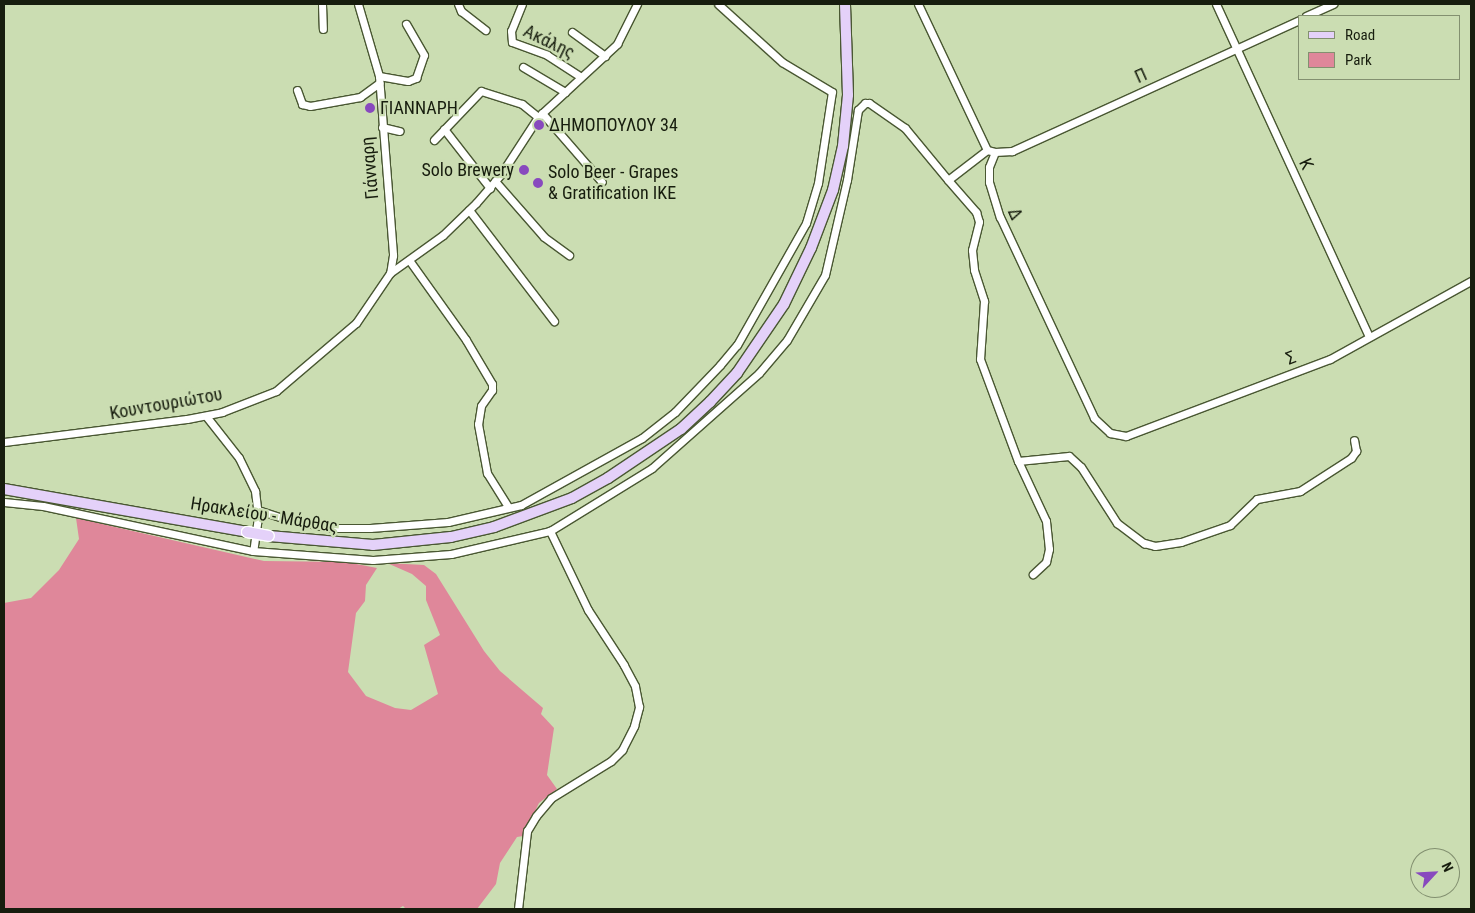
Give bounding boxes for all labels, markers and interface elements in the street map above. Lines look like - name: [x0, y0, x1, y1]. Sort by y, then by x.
- legend: [1298, 15, 1460, 80]
- street label: Ακάλης: [520, 20, 578, 64]
- text: Road: [1345, 26, 1375, 44]
- text: Park: [1345, 51, 1372, 69]
- street label: Π: [1132, 64, 1150, 88]
- place label: ΓΙΑΝΝΑΡΗ: [380, 97, 458, 119]
- marker: ΓΙΑΝΝΑΡΗ: [364, 102, 376, 114]
- place label: ΔΗΜΟΠΟΥΛΟΥ 34: [549, 114, 678, 136]
- marker: ΔΗΜΟΠΟΥΛΟΥ 34: [533, 119, 545, 131]
- street label: Γιάνναρη: [357, 136, 383, 200]
- street label: Κ: [1294, 155, 1318, 173]
- place label: Solo Brewery: [421, 159, 514, 181]
- place label: Solo Beer - Grapes & Gratification IKE: [548, 162, 678, 204]
- marker: Solo Brewery: [518, 164, 530, 176]
- marker: Solo Beer - Grapes & Gratification IKE: [532, 177, 544, 189]
- street label: Δ: [1003, 205, 1027, 223]
- street label: Σ: [1283, 346, 1299, 370]
- street label: Κουντουριώτου: [108, 383, 224, 425]
- street label: Ηρακλείου - Μάρθας: [189, 493, 339, 537]
- north arrow: [1410, 848, 1460, 898]
- text: N: [1439, 860, 1457, 874]

